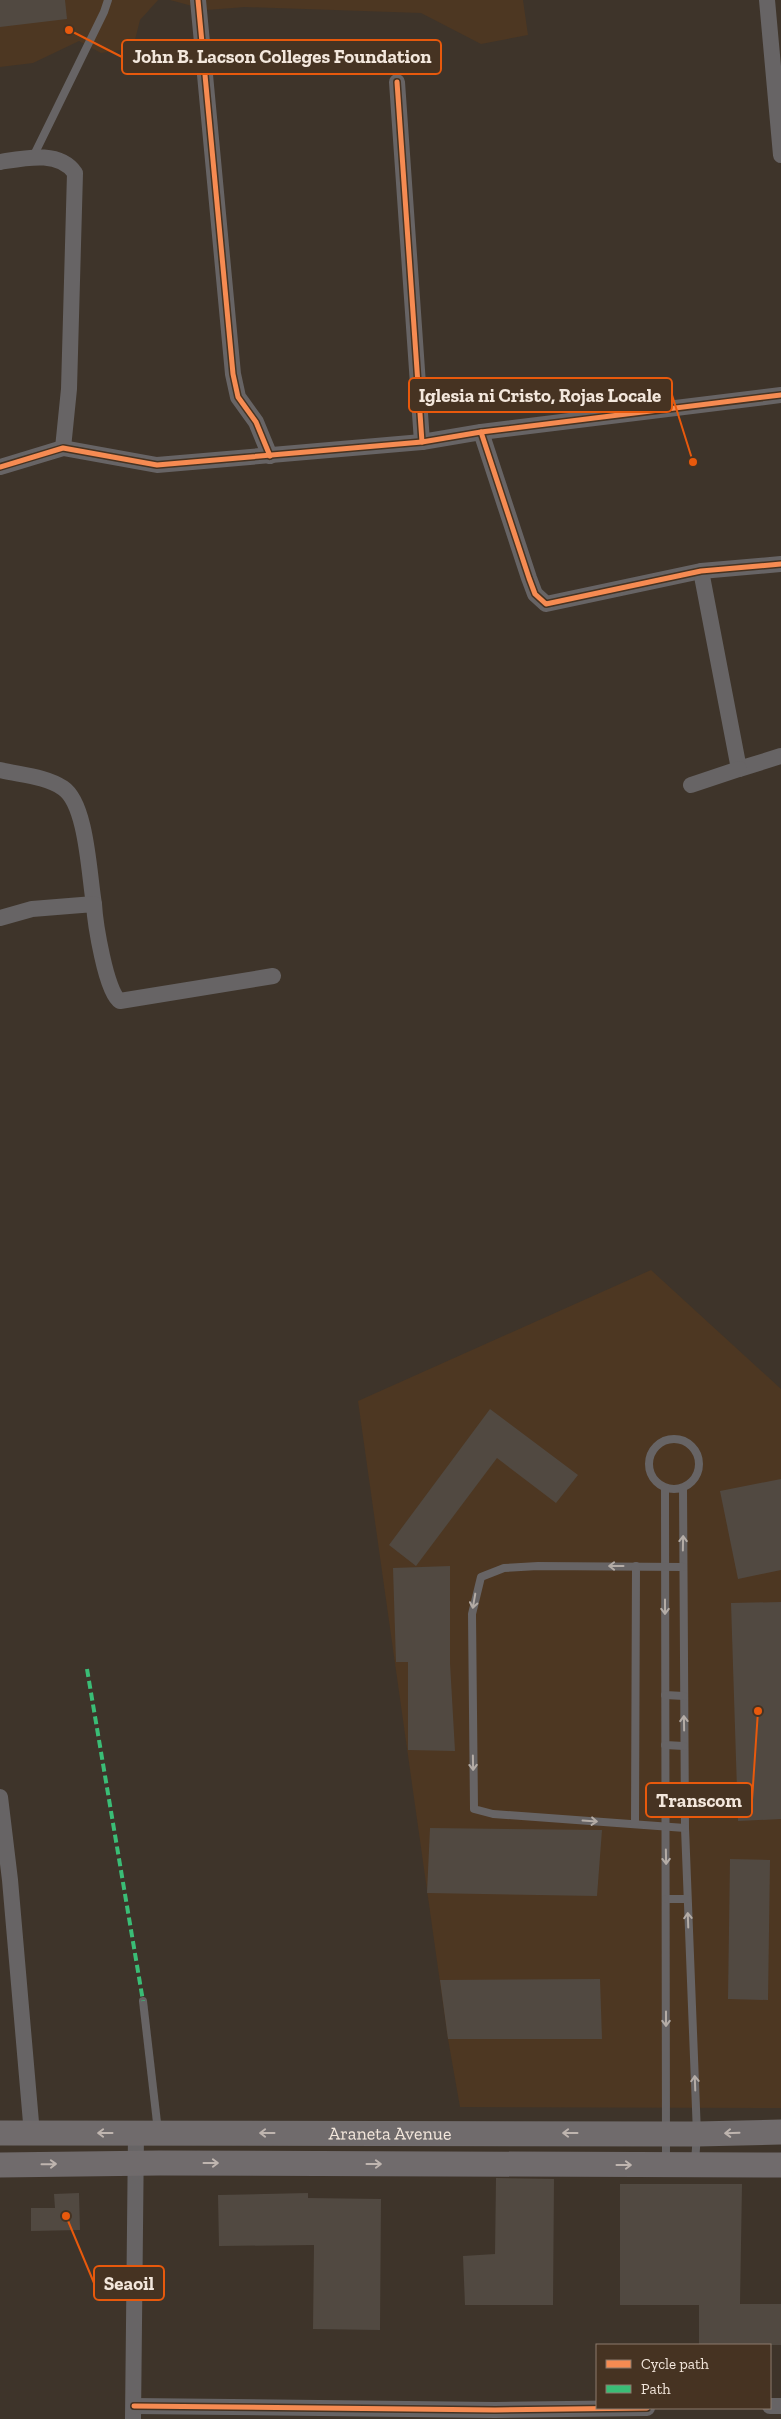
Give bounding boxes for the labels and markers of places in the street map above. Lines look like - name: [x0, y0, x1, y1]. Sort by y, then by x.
- callout: John B. Lacson Colleges Foundation: [122, 40, 441, 74]
- callout: Iglesia ni Cristo, Rojas Locale: [409, 378, 672, 412]
- callout: Transcom: [646, 1783, 752, 1817]
- callout: Seaoil: [94, 2266, 164, 2300]

